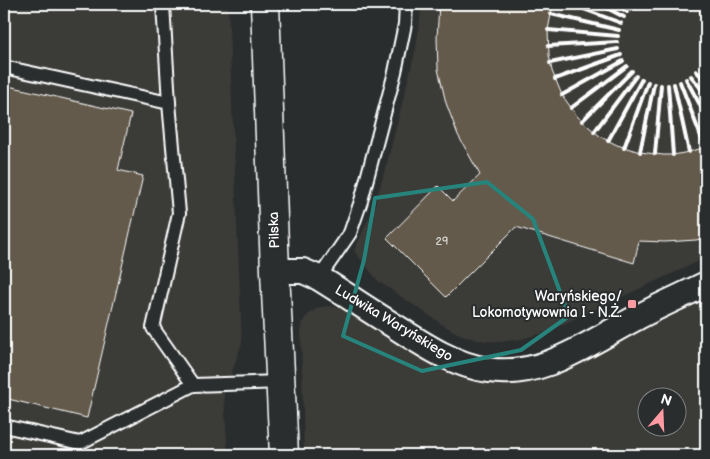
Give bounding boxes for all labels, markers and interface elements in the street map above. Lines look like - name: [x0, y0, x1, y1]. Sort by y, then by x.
- street label: Pilska: [265, 211, 283, 249]
- house number: 29: [436, 235, 448, 248]
- street label: Ludwika Waryńskiego: [332, 281, 456, 365]
- place label: Waryńskiego/ Lokomotywownia I - N.Ż.: [472, 288, 622, 321]
- marker: Waryńskiego/ Lokomotywownia I - N.Ż.: [626, 298, 638, 310]
- north arrow: [638, 386, 688, 436]
- text: N: [658, 390, 674, 410]

